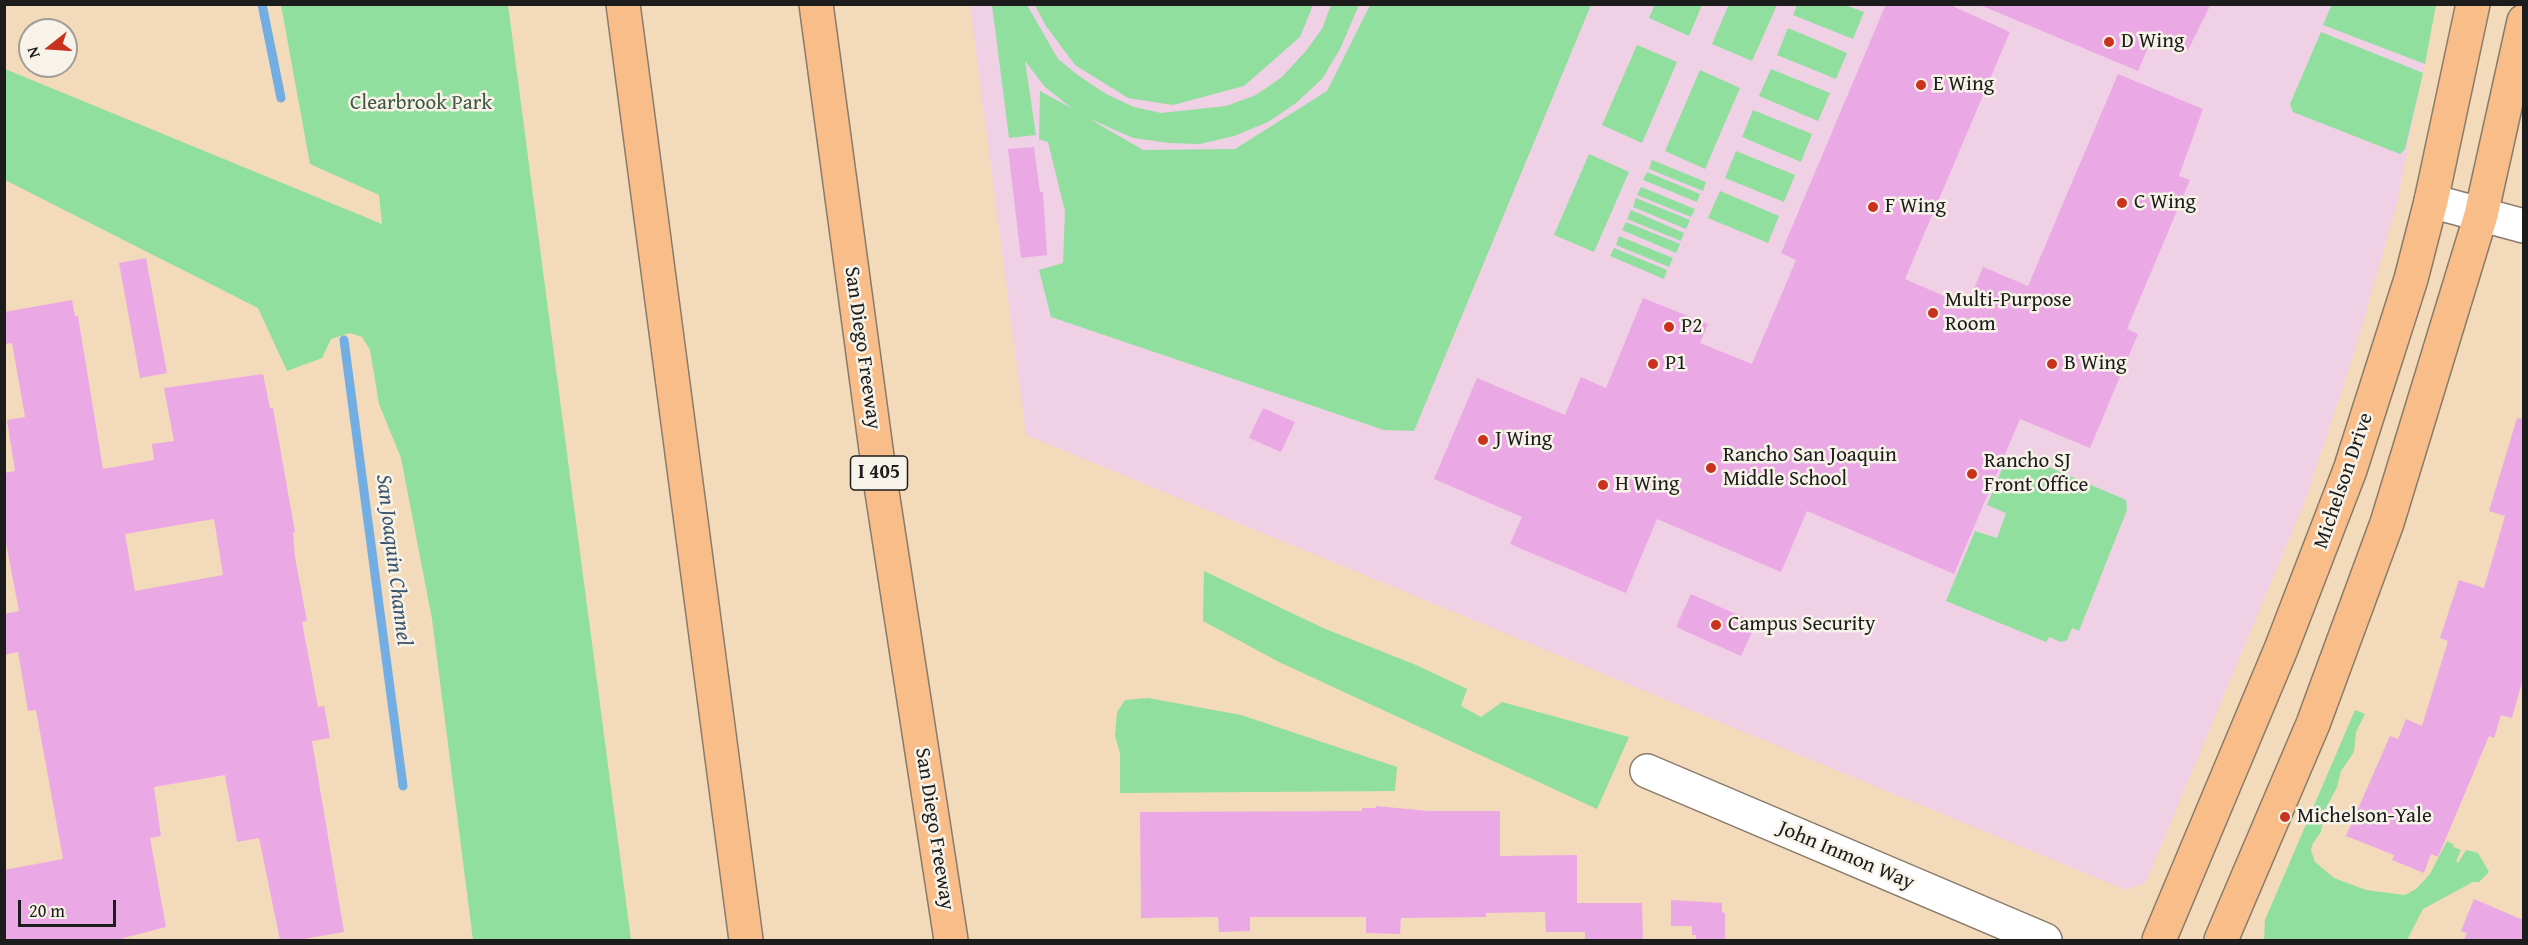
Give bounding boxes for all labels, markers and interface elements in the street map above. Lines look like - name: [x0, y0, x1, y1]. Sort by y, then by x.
- north arrow: [18, 18, 78, 78]
- place label: D Wing: [2121, 29, 2184, 55]
- marker: D Wing: [2102, 35, 2116, 49]
- text: N: [20, 44, 46, 61]
- place label: E Wing: [1933, 72, 1994, 98]
- marker: E Wing: [1914, 78, 1928, 92]
- park label: Clearbrook Park: [350, 91, 492, 117]
- place label: C Wing: [2134, 190, 2196, 216]
- place label: F Wing: [1885, 194, 1946, 220]
- marker: C Wing: [2115, 196, 2129, 210]
- marker: F Wing: [1866, 200, 1880, 214]
- street label: San Diego Freeway: [838, 265, 886, 431]
- place label: Multi-Purpose Room: [1945, 288, 2072, 338]
- marker: Multi-Purpose Room: [1926, 306, 1940, 320]
- place label: P2: [1681, 314, 1702, 340]
- marker: P2: [1662, 320, 1676, 334]
- place label: P1: [1665, 351, 1686, 377]
- place label: B Wing: [2064, 351, 2127, 377]
- marker: P1: [1646, 357, 1660, 371]
- marker: B Wing: [2045, 357, 2059, 371]
- street label: Michelson Drive: [2309, 410, 2379, 552]
- place label: J Wing: [1495, 427, 1552, 453]
- marker: J Wing: [1476, 433, 1490, 447]
- place label: Rancho San Joaquin Middle School: [1723, 443, 1897, 493]
- place label: Rancho SJ Front Office: [1984, 449, 2088, 499]
- road number: I 405: [850, 456, 908, 490]
- marker: Rancho San Joaquin Middle School: [1704, 461, 1718, 475]
- marker: Rancho SJ Front Office: [1965, 467, 1979, 481]
- place label: H Wing: [1615, 472, 1680, 498]
- water label: San Joaquin Channel: [369, 473, 417, 647]
- marker: H Wing: [1596, 478, 1610, 492]
- place label: Campus Security: [1728, 612, 1875, 638]
- marker: Campus Security: [1709, 618, 1723, 632]
- street label: San Diego Freeway: [909, 746, 959, 912]
- place label: Michelson-Yale: [2297, 804, 2432, 830]
- marker: Michelson-Yale: [2278, 810, 2292, 824]
- street label: John Inmon Way: [1774, 816, 1918, 896]
- scale bar: [21, 888, 118, 926]
- text: 20 m: [29, 897, 65, 924]

